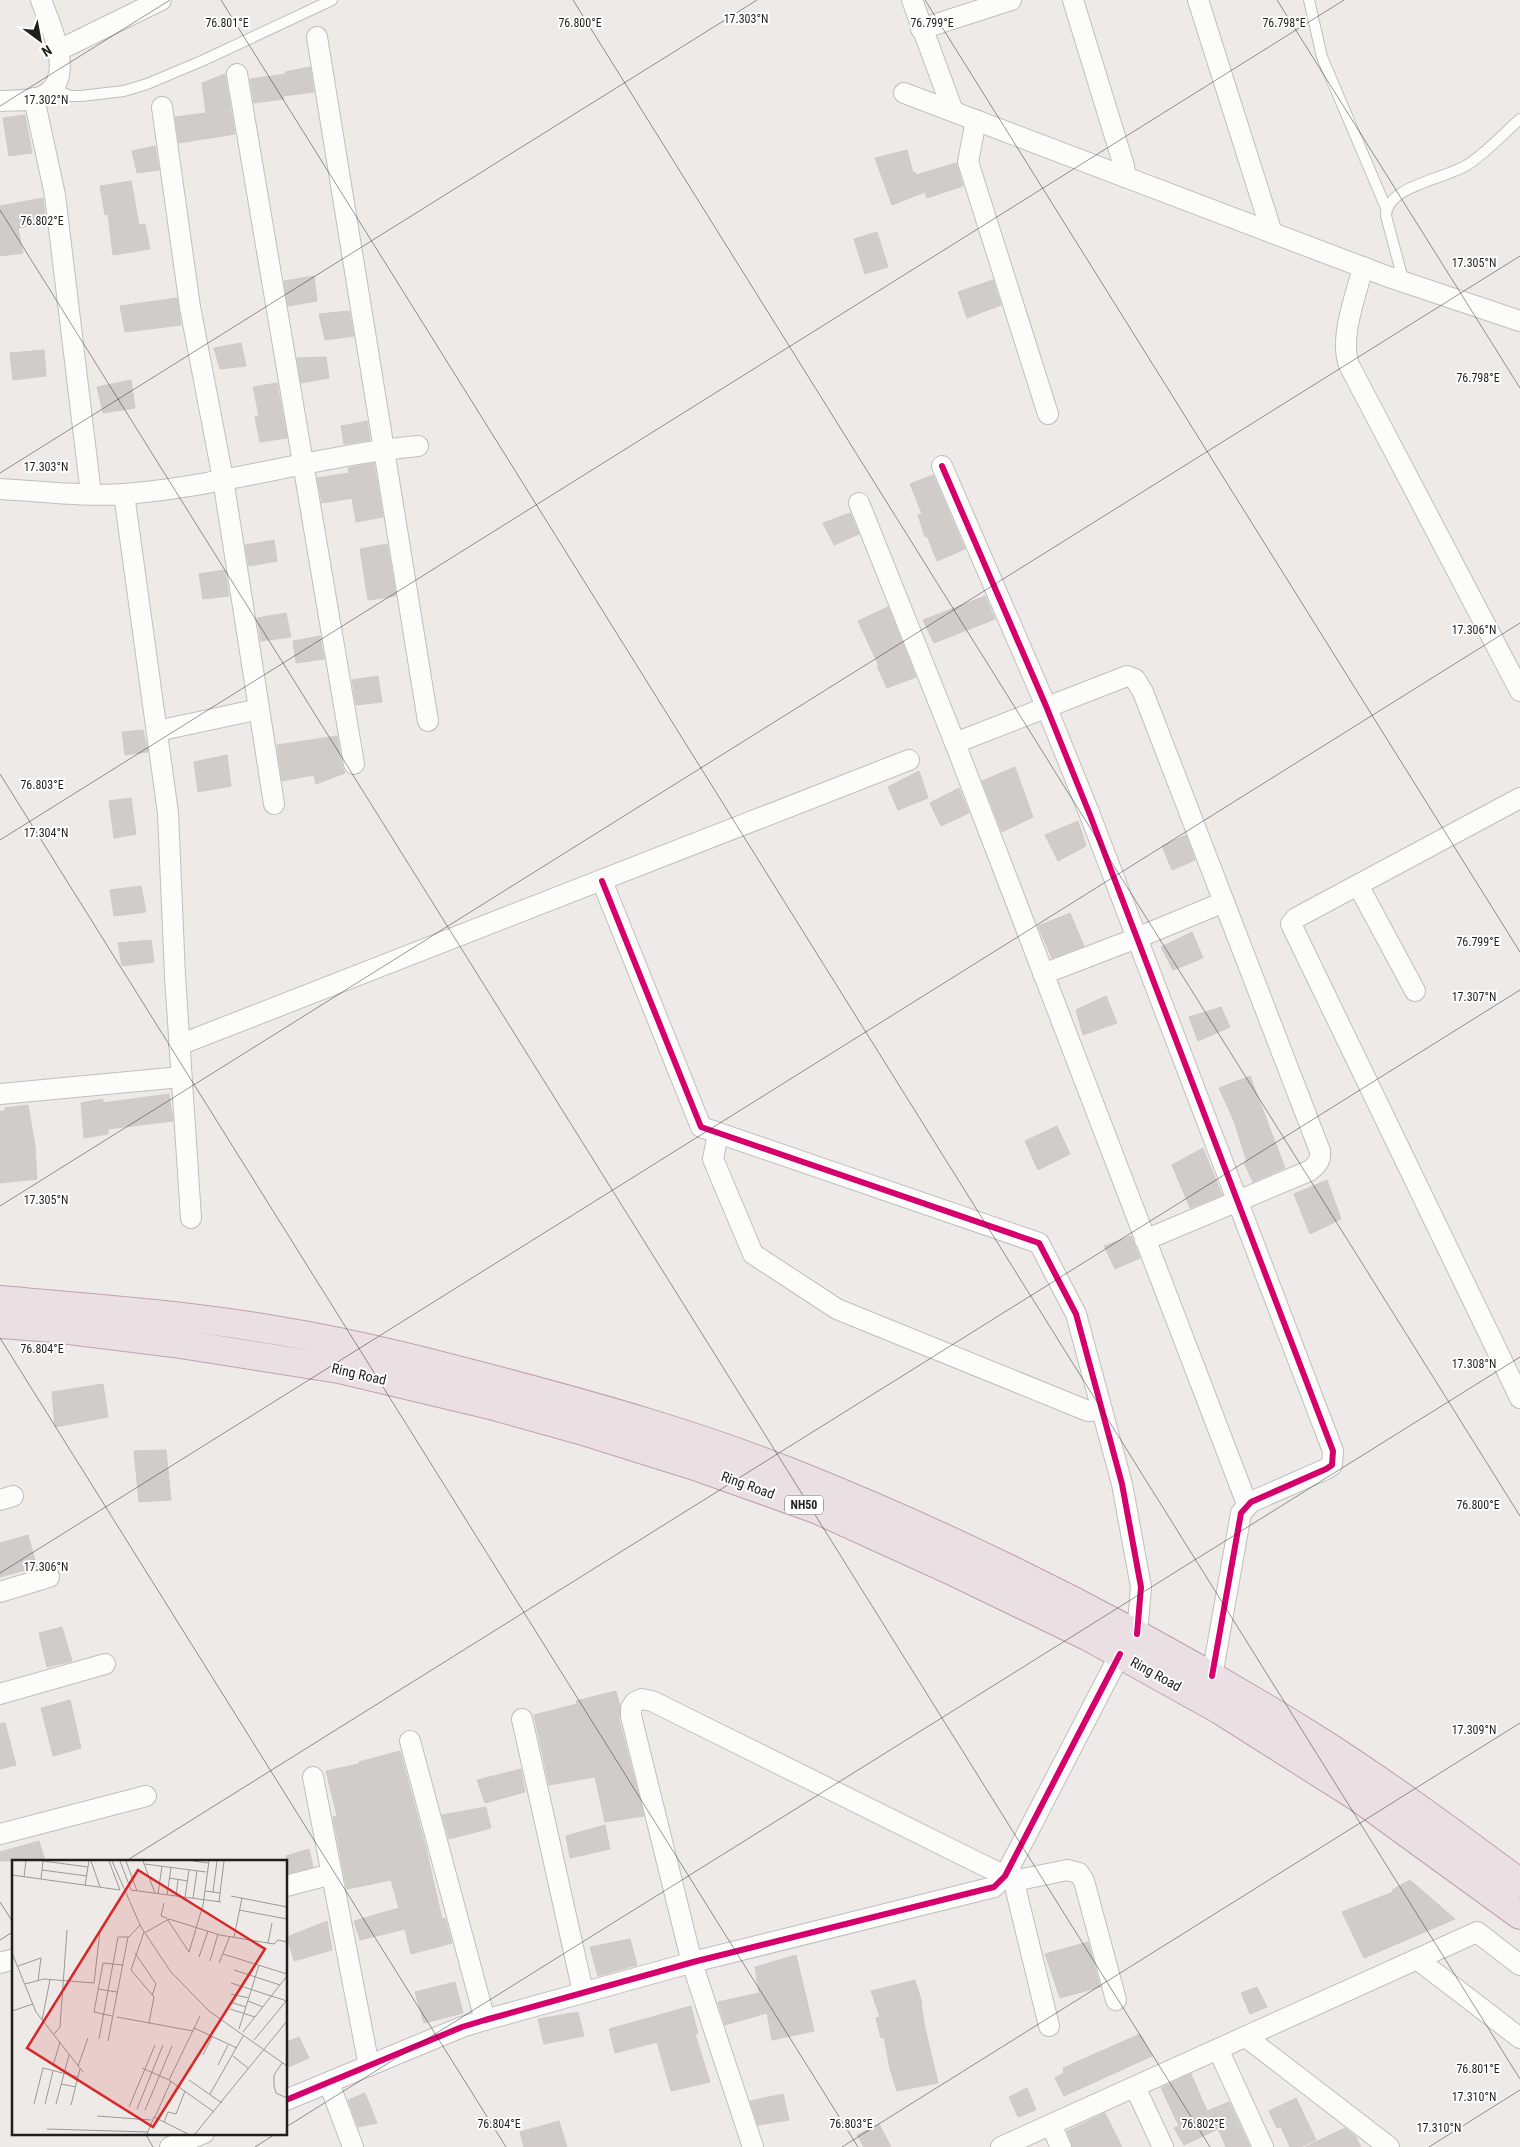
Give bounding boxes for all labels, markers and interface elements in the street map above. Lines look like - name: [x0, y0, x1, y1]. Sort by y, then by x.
- text: 17.303°N: [724, 12, 768, 26]
- north arrow: [15, 15, 65, 65]
- text: 76.801°E: [205, 16, 249, 30]
- text: 76.800°E: [558, 16, 602, 30]
- text: 76.799°E: [910, 16, 954, 30]
- text: 76.798°E: [1262, 16, 1306, 30]
- text: N: [39, 42, 55, 60]
- text: 17.302°N: [24, 93, 68, 107]
- text: 76.802°E: [20, 214, 64, 228]
- text: 17.305°N: [1452, 256, 1496, 270]
- text: 76.798°E: [1456, 371, 1500, 385]
- text: 17.303°N: [24, 460, 68, 474]
- text: 17.306°N: [1452, 623, 1496, 637]
- text: 76.803°E: [20, 778, 64, 792]
- text: 17.304°N: [24, 826, 68, 840]
- text: 76.799°E: [1456, 935, 1500, 949]
- text: 17.307°N: [1452, 990, 1496, 1004]
- text: 17.305°N: [24, 1193, 68, 1207]
- text: 76.804°E: [20, 1342, 64, 1356]
- text: 17.308°N: [1452, 1357, 1496, 1371]
- street label: Ring Road: [330, 1360, 388, 1388]
- street label: Ring Road: [719, 1468, 777, 1502]
- road number: NH50: [785, 1496, 823, 1514]
- text: 76.800°E: [1456, 1498, 1500, 1512]
- text: 17.306°N: [24, 1560, 68, 1574]
- street label: Ring Road: [1128, 1654, 1184, 1694]
- text: 17.309°N: [1452, 1723, 1496, 1737]
- inset map: [12, 1860, 288, 2134]
- text: 76.801°E: [1456, 2062, 1500, 2076]
- text: 17.310°N: [1452, 2090, 1496, 2104]
- text: 76.804°E: [477, 2117, 521, 2131]
- text: 76.803°E: [829, 2117, 873, 2131]
- text: 76.802°E: [1181, 2117, 1225, 2131]
- text: 17.310°N: [1417, 2121, 1461, 2135]

